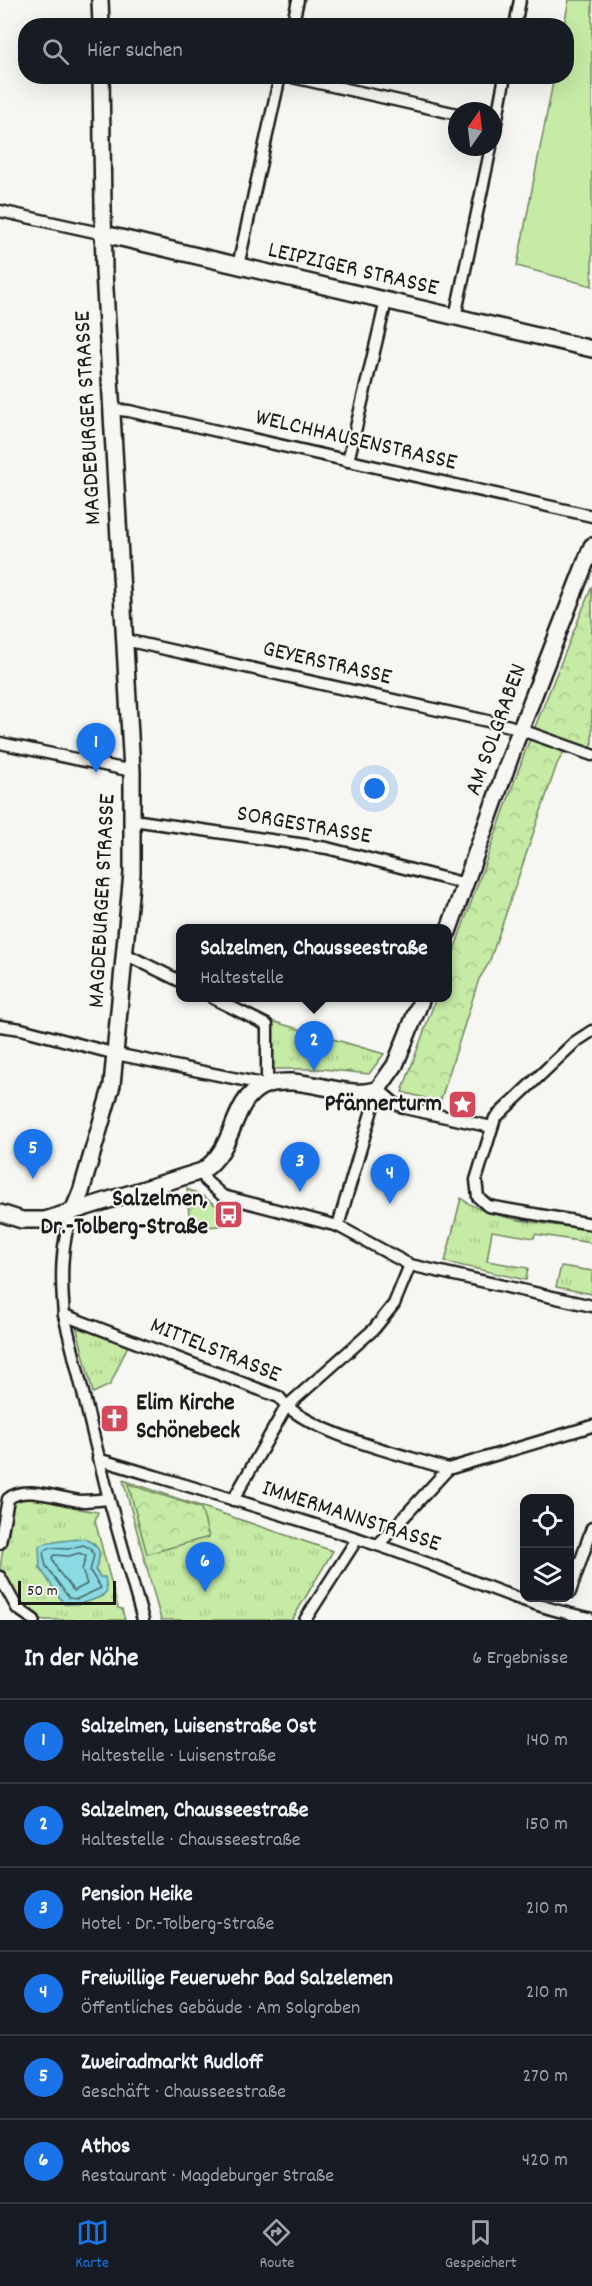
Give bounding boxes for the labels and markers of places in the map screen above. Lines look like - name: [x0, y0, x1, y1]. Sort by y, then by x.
- pin: 1: [76, 724, 116, 773]
- pin: 2: [294, 1022, 334, 1071]
- place label: Pfännerturm: [324, 1088, 442, 1122]
- place icon: Pfännerturm: [447, 1089, 479, 1121]
- pin: 5: [14, 1130, 52, 1179]
- pin: 3: [280, 1142, 320, 1192]
- pin: 4: [370, 1154, 410, 1204]
- place label: Salzelmen, Dr.-Tolberg-Straße: [41, 1183, 208, 1245]
- bus stop icon: Salzelmen, Dr.-Tolberg-Straße: [213, 1198, 245, 1230]
- place label: Elim Kirche Schönebeck: [136, 1387, 240, 1449]
- church icon: Elim Kirche Schönebeck: [99, 1402, 131, 1434]
- pin: 6: [186, 1542, 224, 1592]

